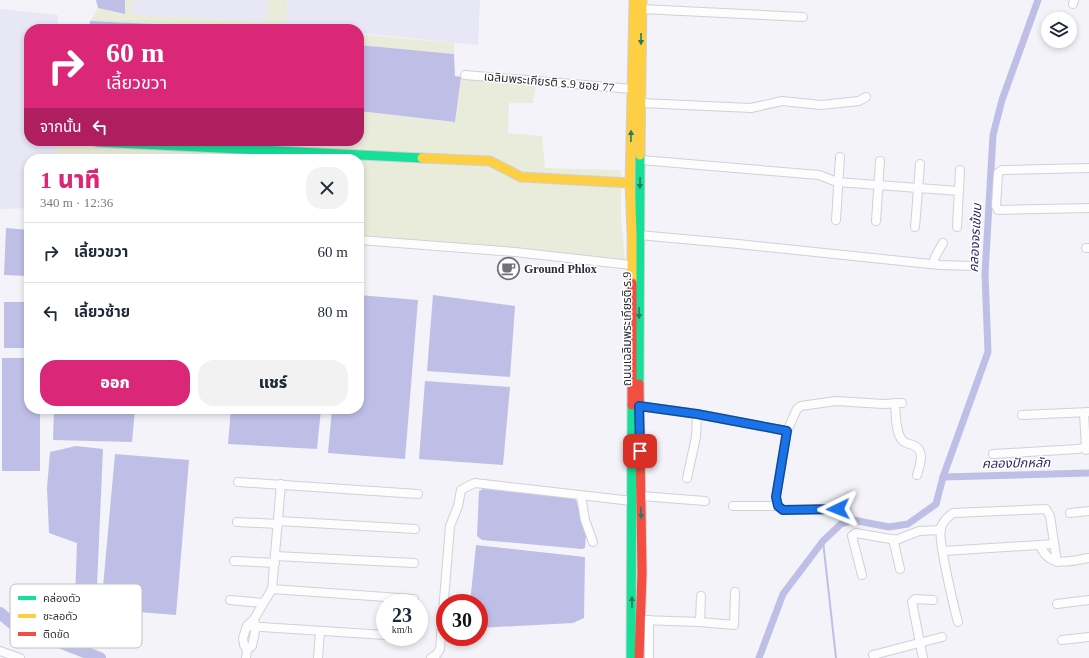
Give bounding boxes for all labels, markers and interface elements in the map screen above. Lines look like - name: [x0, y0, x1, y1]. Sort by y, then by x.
- map controls: [1041, 12, 1077, 48]
- button: layers: [1041, 12, 1077, 48]
- one-way arrow: [638, 33, 644, 46]
- text: 60 m: [106, 37, 164, 68]
- icon: right: [40, 40, 92, 92]
- street label: เฉลิมพระเกียรติ ร.9 ซอย 77: [483, 69, 615, 95]
- text: เลี้ยวขวา: [106, 73, 167, 93]
- icon: left: [89, 116, 111, 138]
- text: จากนั้น: [40, 119, 81, 135]
- one-way arrow: [628, 129, 634, 142]
- text: 1 นาที: [40, 167, 100, 193]
- button: close: [306, 167, 348, 209]
- one-way arrow: [637, 177, 643, 190]
- text: 340 m · 12:36: [40, 195, 113, 210]
- water label: คลองจรเข้ขบ: [966, 202, 984, 273]
- icon: right: [40, 242, 62, 264]
- text: เลี้ยวขวา: [74, 244, 128, 260]
- text: 60 m: [318, 244, 348, 260]
- cafe icon: Ground Phlox: [496, 256, 522, 282]
- place label: Ground Phlox: [524, 262, 597, 276]
- street label: ถนนเฉลิมพระเกียรติ ร.9: [620, 272, 634, 386]
- icon: left: [40, 302, 62, 324]
- text: เลี้ยวซ้าย: [74, 304, 130, 320]
- text: 80 m: [318, 304, 348, 320]
- one-way arrow: [636, 307, 642, 320]
- button: ออก: [40, 360, 190, 406]
- button: แชร์: [198, 360, 348, 406]
- pin: [623, 434, 657, 468]
- icon: arrive: [629, 440, 651, 462]
- water label: คลองปักหลัก: [982, 455, 1052, 471]
- position arrow: [817, 488, 859, 530]
- one-way arrow: [638, 507, 644, 520]
- legend: [10, 584, 142, 648]
- text: คล่องตัว: [43, 592, 81, 604]
- speed limit sign: 30: [436, 594, 488, 646]
- one-way arrow: [629, 595, 635, 608]
- text: 23: [392, 604, 412, 626]
- text: ชะลอตัว: [43, 610, 78, 622]
- text: km/h: [392, 624, 412, 635]
- text: ติดขัด: [43, 628, 70, 640]

